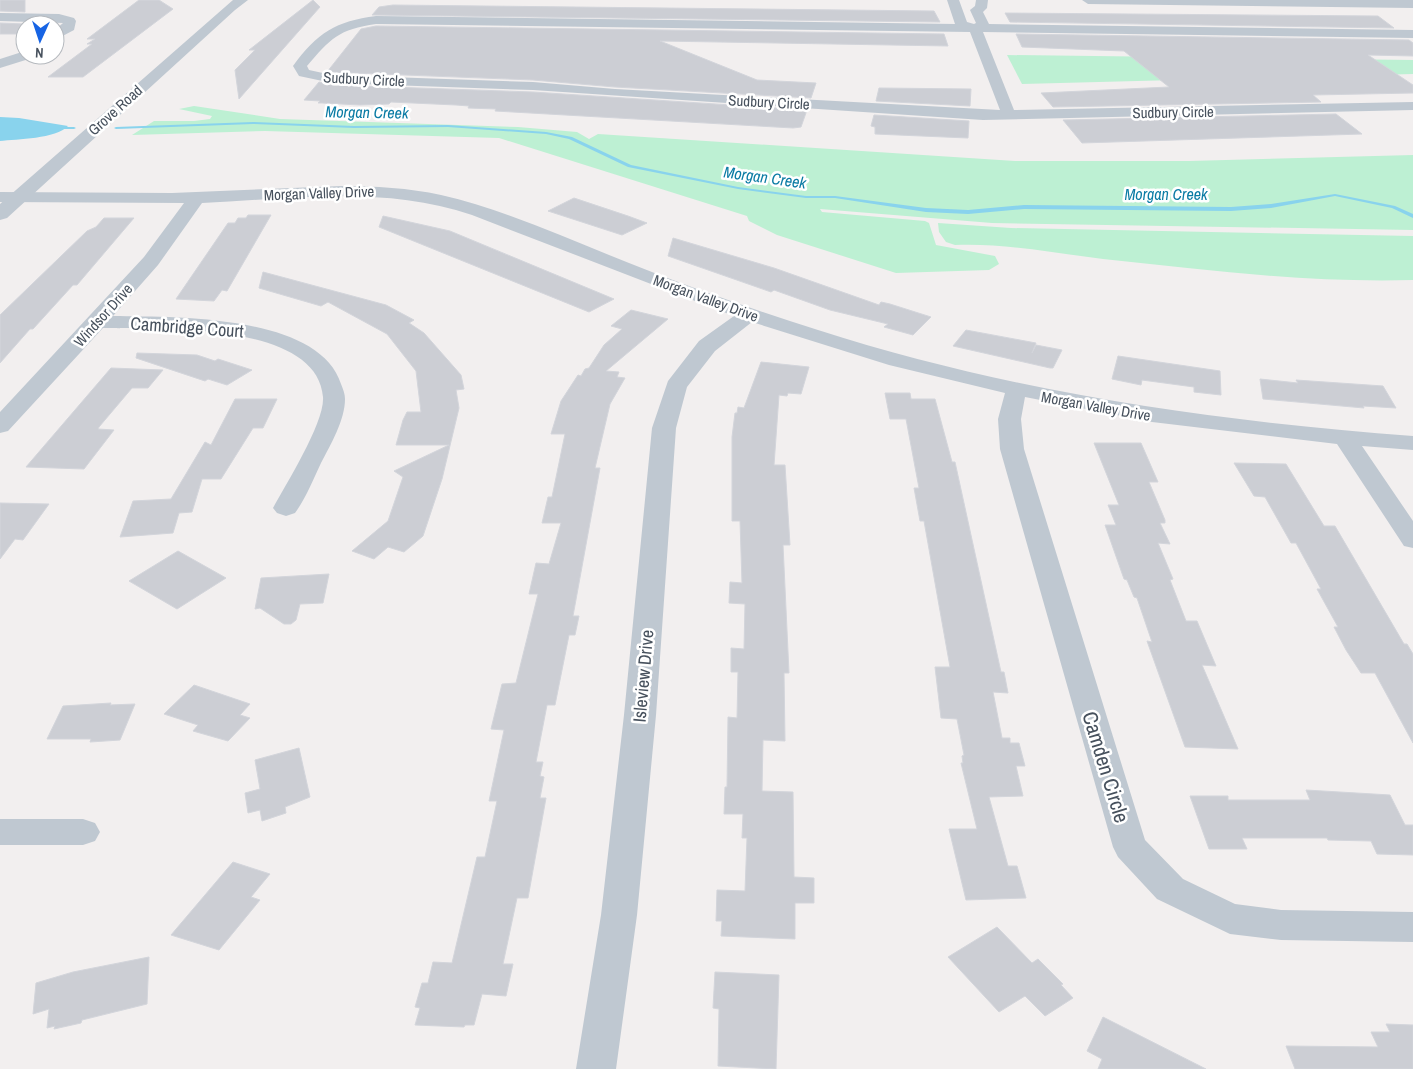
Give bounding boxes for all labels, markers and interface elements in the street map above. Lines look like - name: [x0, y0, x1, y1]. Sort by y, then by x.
- north arrow: [15, 15, 65, 65]
- text: N: [35, 44, 44, 62]
- street label: Sudbury Circle: [323, 66, 405, 92]
- street label: Grove Road: [83, 80, 147, 140]
- street label: Sudbury Circle: [728, 89, 810, 115]
- water label: Morgan Creek: [325, 100, 409, 124]
- street label: Sudbury Circle: [1132, 101, 1214, 123]
- water label: Morgan Creek: [722, 160, 808, 194]
- street label: Morgan Valley Drive: [263, 181, 375, 205]
- water label: Morgan Creek: [1124, 183, 1208, 205]
- street label: Morgan Valley Drive: [650, 269, 762, 327]
- street label: Windsor Drive: [69, 279, 137, 351]
- street label: Cambridge Court: [130, 311, 244, 343]
- street label: Morgan Valley Drive: [1040, 386, 1152, 426]
- street label: Isleview Drive: [627, 629, 659, 723]
- street label: Camden Circle: [1075, 708, 1137, 826]

